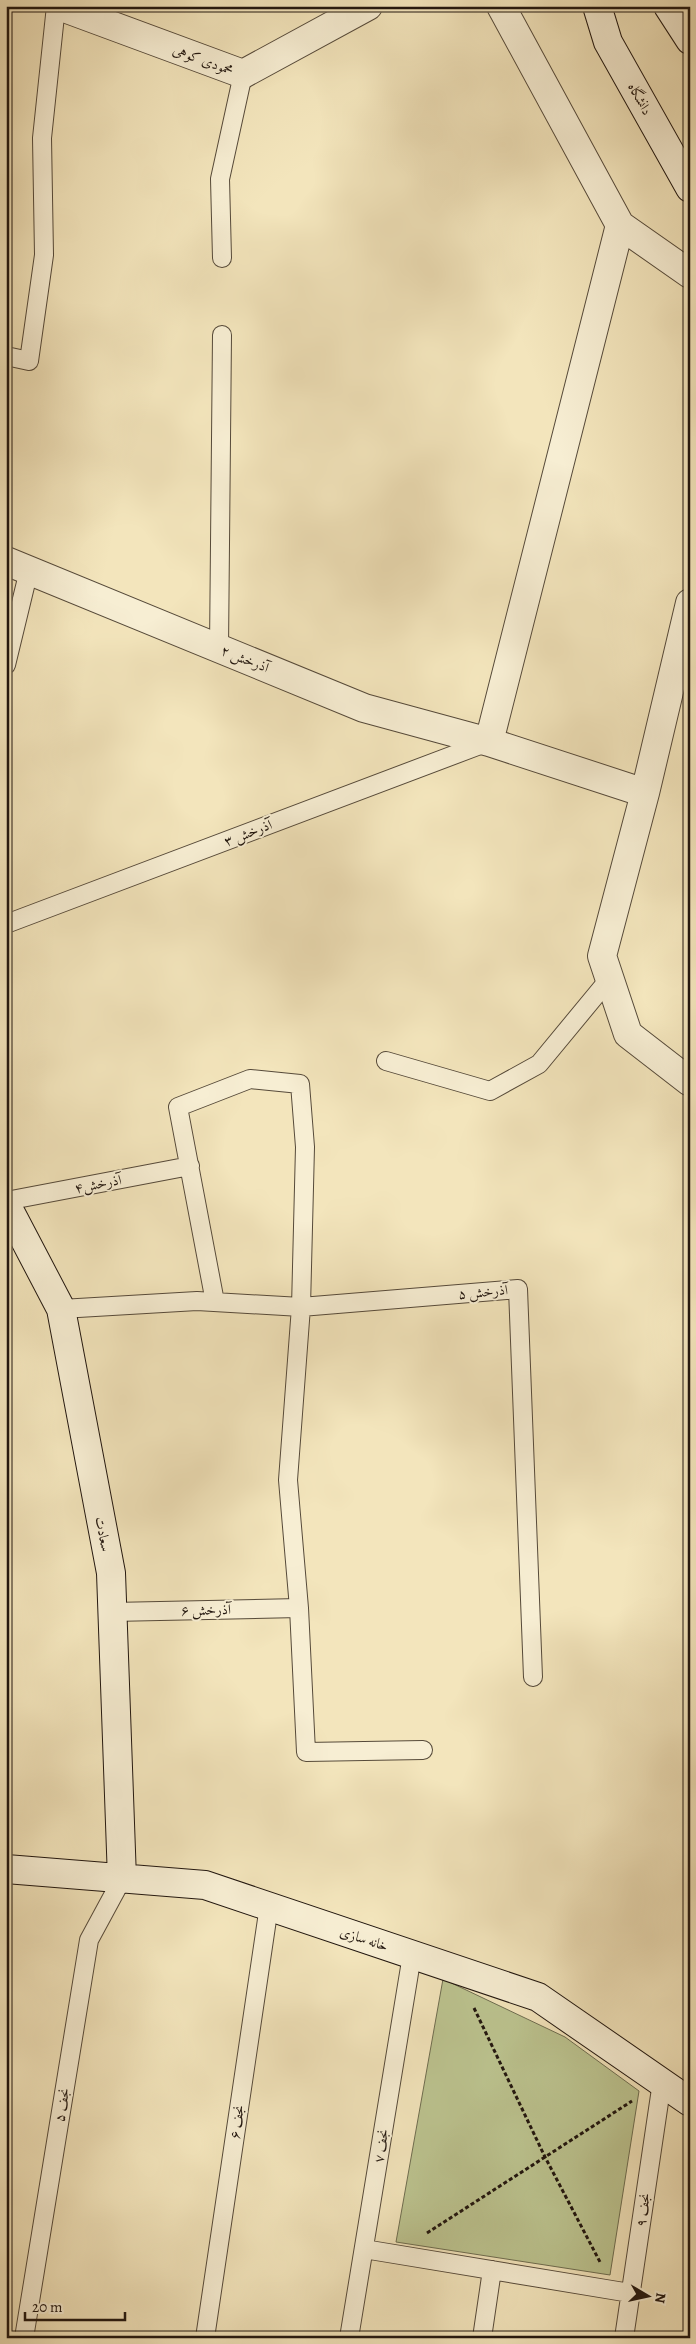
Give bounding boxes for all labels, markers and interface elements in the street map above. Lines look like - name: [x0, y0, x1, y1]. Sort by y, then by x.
- street label: محمودی کوهی: [170, 40, 236, 80]
- street label: دانشگاه: [623, 79, 657, 119]
- street label: آذرخش ۲: [218, 641, 274, 678]
- street label: آذرخش ۳: [221, 814, 277, 851]
- street label: آذرخش۴: [73, 1170, 125, 1198]
- street label: آذرخش ۵: [457, 1280, 511, 1304]
- street label: سعادت: [90, 1515, 116, 1553]
- street label: آذرخش ۶: [181, 1600, 233, 1620]
- street label: خانه سازی: [337, 1922, 391, 1956]
- street label: نجف ۵: [50, 2087, 74, 2123]
- street label: نجف ۶: [225, 2104, 249, 2140]
- street label: نجف ۷: [369, 2128, 393, 2164]
- street label: نجف ۹: [631, 2192, 655, 2228]
- north arrow: [624, 2272, 674, 2322]
- scale bar: [25, 2289, 125, 2321]
- text: N: [650, 2291, 671, 2304]
- text: 20 m: [32, 2297, 63, 2317]

